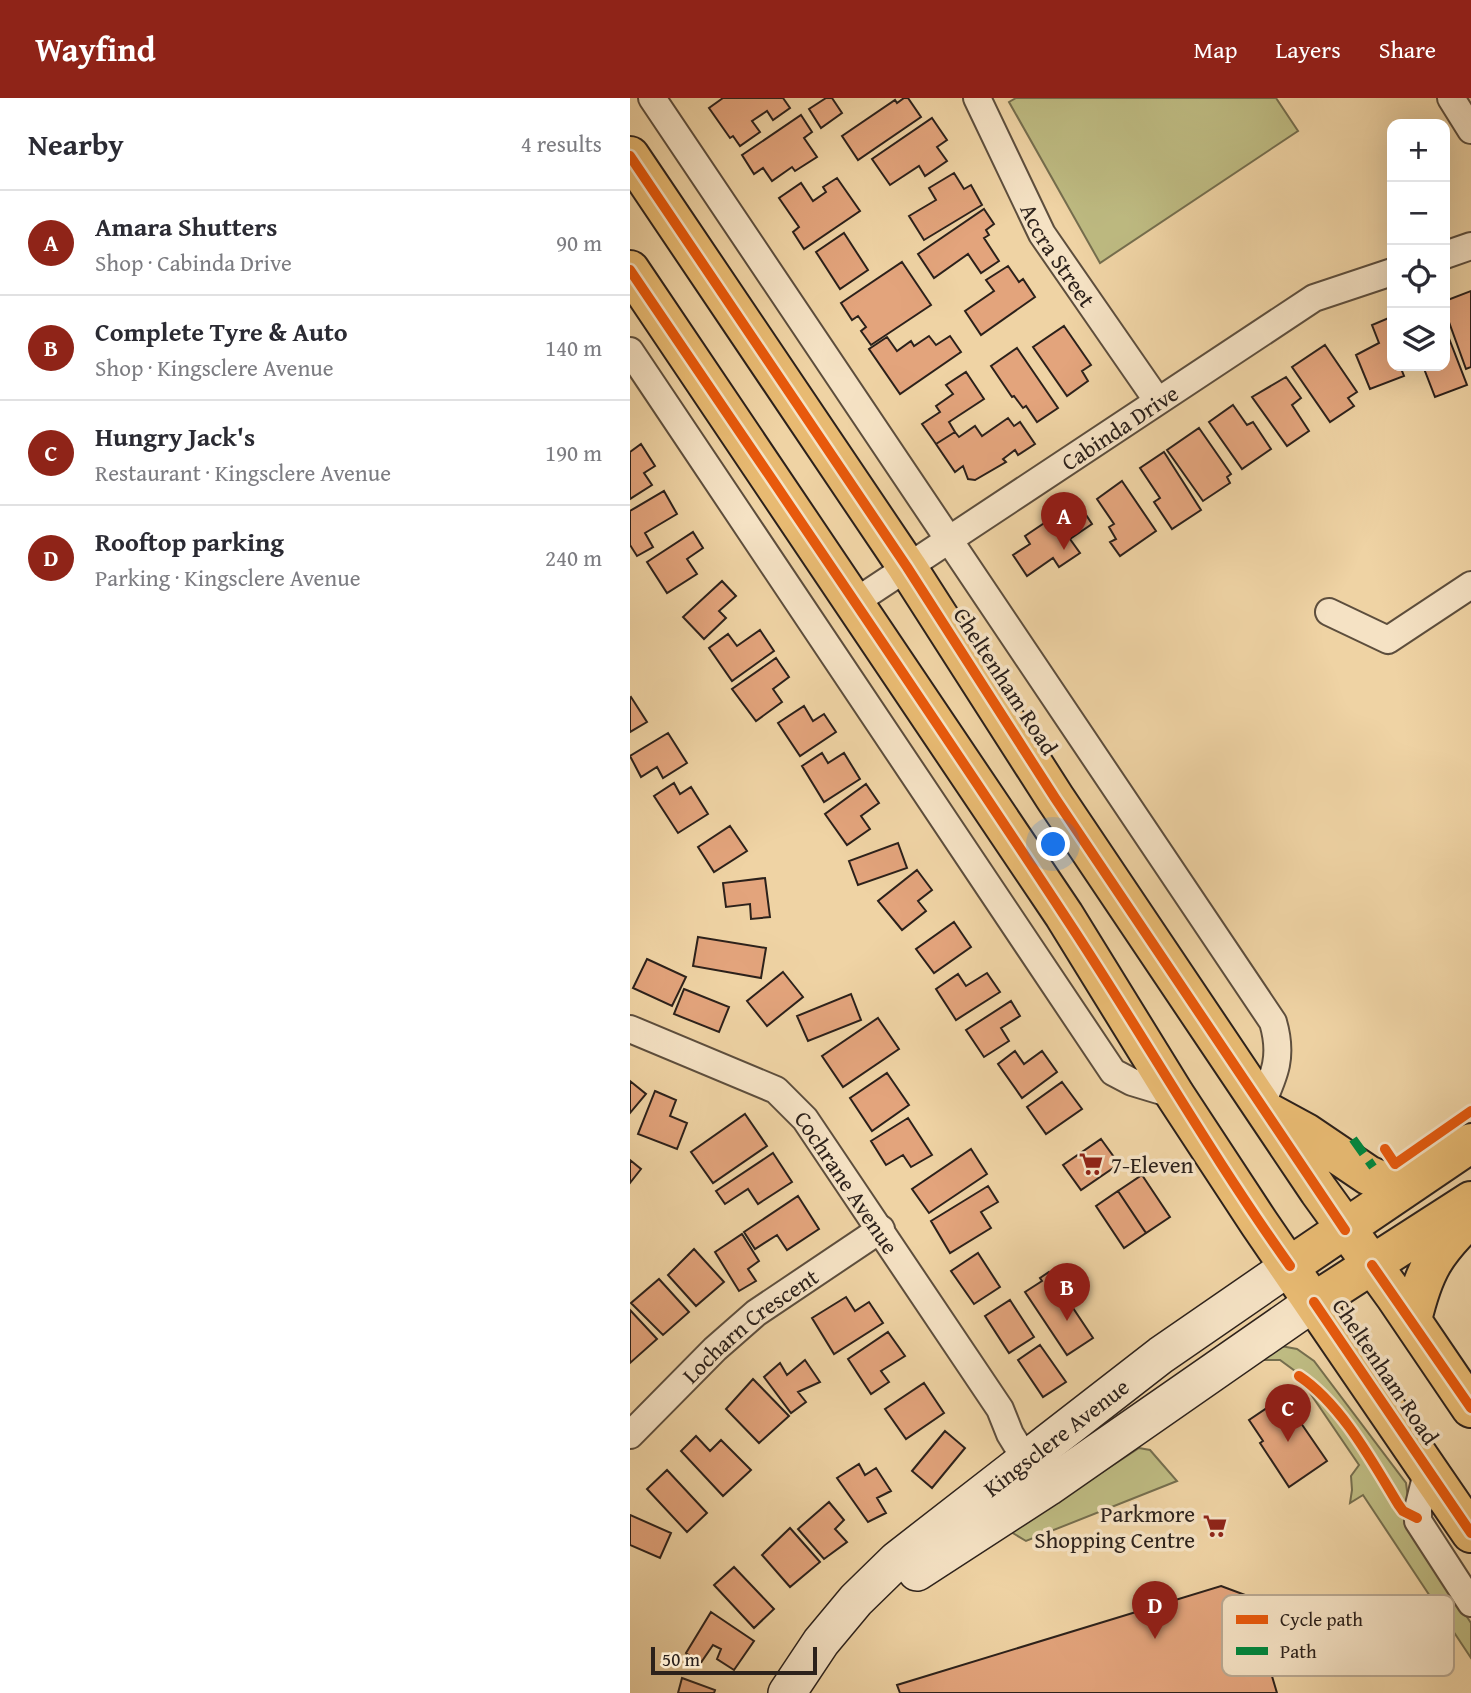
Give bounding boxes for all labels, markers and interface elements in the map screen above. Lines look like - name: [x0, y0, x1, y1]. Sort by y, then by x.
- text: Wayfind: [35, 25, 156, 73]
- text: Map: [1194, 32, 1237, 67]
- text: Layers: [1275, 32, 1341, 67]
- text: Share: [1379, 32, 1436, 67]
- map controls: [1387, 119, 1450, 371]
- button: +: [1387, 119, 1450, 182]
- text: Nearby: [28, 122, 124, 166]
- text: 4 results: [521, 127, 602, 160]
- button: −: [1387, 182, 1450, 245]
- street label: Accra Street: [1013, 197, 1104, 313]
- text: Amara Shutters: [95, 207, 277, 246]
- text: A: [44, 226, 58, 259]
- text: 90 m: [556, 226, 602, 259]
- button: locate: [1387, 245, 1450, 308]
- text: Shop · Cabinda Drive: [95, 246, 292, 279]
- button: layers: [1387, 308, 1450, 371]
- text: Complete Tyre & Auto: [95, 312, 348, 351]
- text: B: [44, 331, 58, 364]
- text: 140 m: [545, 331, 602, 364]
- text: Shop · Kingsclere Avenue: [95, 351, 334, 384]
- street label: Cabinda Drive: [1054, 376, 1184, 478]
- text: Hungry Jack's: [95, 417, 255, 456]
- text: C: [44, 436, 58, 469]
- text: 190 m: [545, 436, 602, 469]
- text: Restaurant · Kingsclere Avenue: [95, 456, 391, 489]
- pin: A: [1041, 492, 1087, 550]
- text: Rooftop parking: [95, 522, 284, 561]
- text: D: [44, 541, 58, 574]
- text: 240 m: [545, 541, 602, 574]
- text: Parking · Kingsclere Avenue: [95, 561, 360, 594]
- street label: Cheltenham Road: [946, 601, 1067, 762]
- your location: [1036, 827, 1070, 861]
- street label: Cochrane Avenue: [788, 1102, 907, 1260]
- place label: 7-Eleven: [1111, 1148, 1194, 1181]
- supermarket icon: 7-Eleven: [1077, 1150, 1105, 1178]
- street label: Locharn Crescent: [674, 1259, 824, 1390]
- pin: B: [1044, 1263, 1090, 1321]
- street label: Cheltenham Road: [1325, 1291, 1448, 1451]
- street label: Kingsclere Avenue: [976, 1370, 1135, 1504]
- pin: C: [1265, 1384, 1311, 1442]
- place label: Parkmore Shopping Centre: [1034, 1497, 1195, 1556]
- supermarket icon: Parkmore Shopping Centre: [1201, 1512, 1229, 1540]
- pin: D: [1132, 1581, 1178, 1639]
- legend: [1222, 1595, 1454, 1676]
- text: Cycle path: [1280, 1605, 1363, 1633]
- text: Path: [1280, 1637, 1317, 1665]
- scale bar: [651, 1644, 817, 1676]
- text: 50 m: [662, 1645, 700, 1673]

